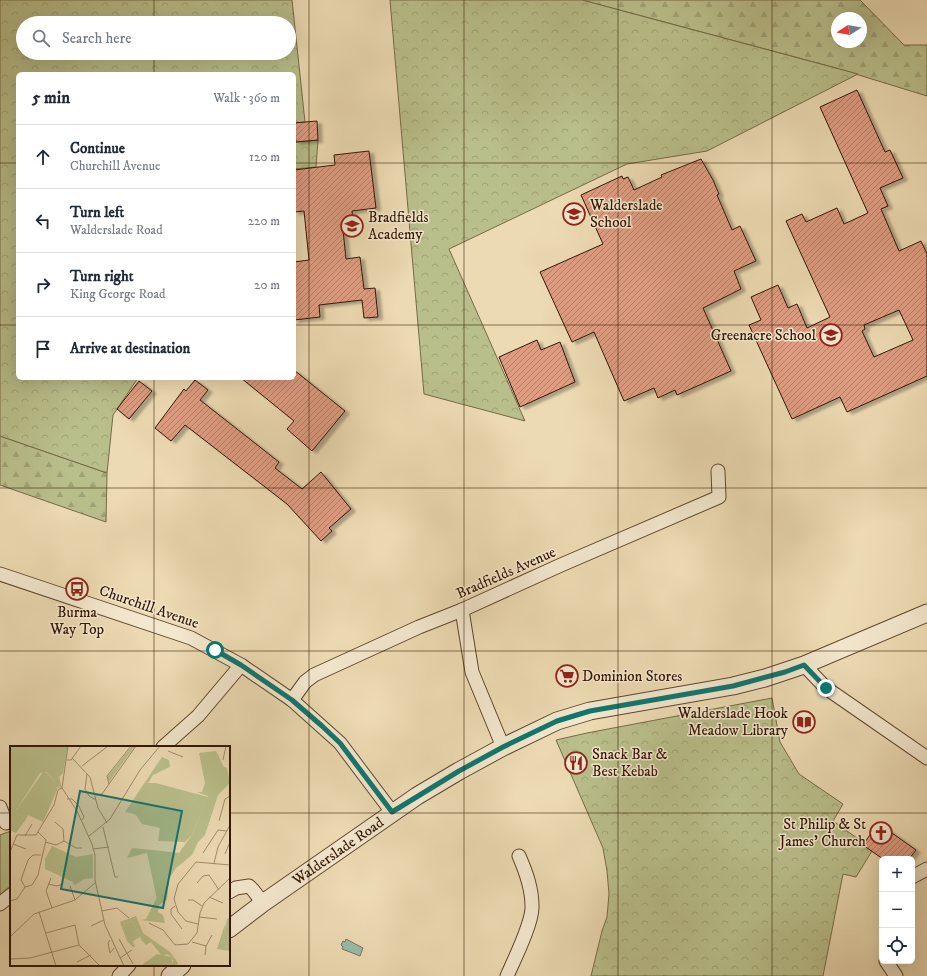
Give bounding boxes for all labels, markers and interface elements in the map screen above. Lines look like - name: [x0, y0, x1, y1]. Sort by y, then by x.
- north arrow: [831, 12, 867, 48]
- search box: [16, 16, 296, 60]
- icon: search: [30, 27, 52, 49]
- text: Search here: [62, 29, 131, 48]
- text: 5 min: [32, 87, 70, 109]
- text: Walk · 360 m: [213, 90, 280, 106]
- text: Continue: [70, 139, 125, 158]
- icon: ahead: [32, 146, 54, 168]
- text: 120 m: [249, 149, 280, 165]
- text: Churchill Avenue: [70, 158, 160, 174]
- place label: Walderslade School: [589, 196, 663, 232]
- school or university icon: Walderslade School: [561, 201, 587, 227]
- text: Turn left: [70, 203, 124, 222]
- place label: Bradfields Academy: [368, 208, 429, 244]
- icon: left: [32, 210, 54, 232]
- text: 220 m: [248, 213, 280, 229]
- school or university icon: Bradfields Academy: [339, 213, 365, 239]
- text: Walderslade Road: [70, 222, 163, 238]
- text: Turn right: [70, 267, 133, 286]
- icon: right: [32, 274, 54, 296]
- text: 20 m: [254, 277, 280, 293]
- text: King George Road: [70, 286, 165, 302]
- school or university icon: Greenacre School: [818, 322, 844, 348]
- place label: Greenacre School: [711, 326, 816, 345]
- icon: arrive: [32, 338, 54, 360]
- text: Arrive at destination: [70, 339, 190, 358]
- street label: Bradfields Avenue: [453, 543, 559, 603]
- bus stop icon: Burma Way Top: [64, 576, 90, 602]
- street label: Churchill Avenue: [97, 581, 201, 633]
- place label: Burma Way Top: [49, 603, 104, 639]
- route start: [206, 641, 224, 659]
- supermarket icon: Dominion Stores: [554, 663, 580, 689]
- place label: Dominion Stores: [582, 667, 682, 686]
- route end: [817, 679, 835, 697]
- place label: Walderslade Hook Meadow Library: [677, 704, 789, 740]
- library icon: Walderslade Hook Meadow Library: [791, 709, 817, 735]
- place label: Snack Bar & Best Kebab: [592, 745, 668, 781]
- inset map: [10, 746, 230, 966]
- restaurant icon: Snack Bar & Best Kebab: [563, 750, 589, 776]
- street label: Walderslade Road: [288, 812, 388, 890]
- place label: St Philip & St James' Church: [778, 815, 866, 851]
- church icon: St Philip & St James' Church: [868, 820, 894, 846]
- map controls: [879, 856, 915, 964]
- button: +: [879, 856, 915, 892]
- button: −: [879, 892, 915, 928]
- button: locate: [879, 928, 915, 964]

